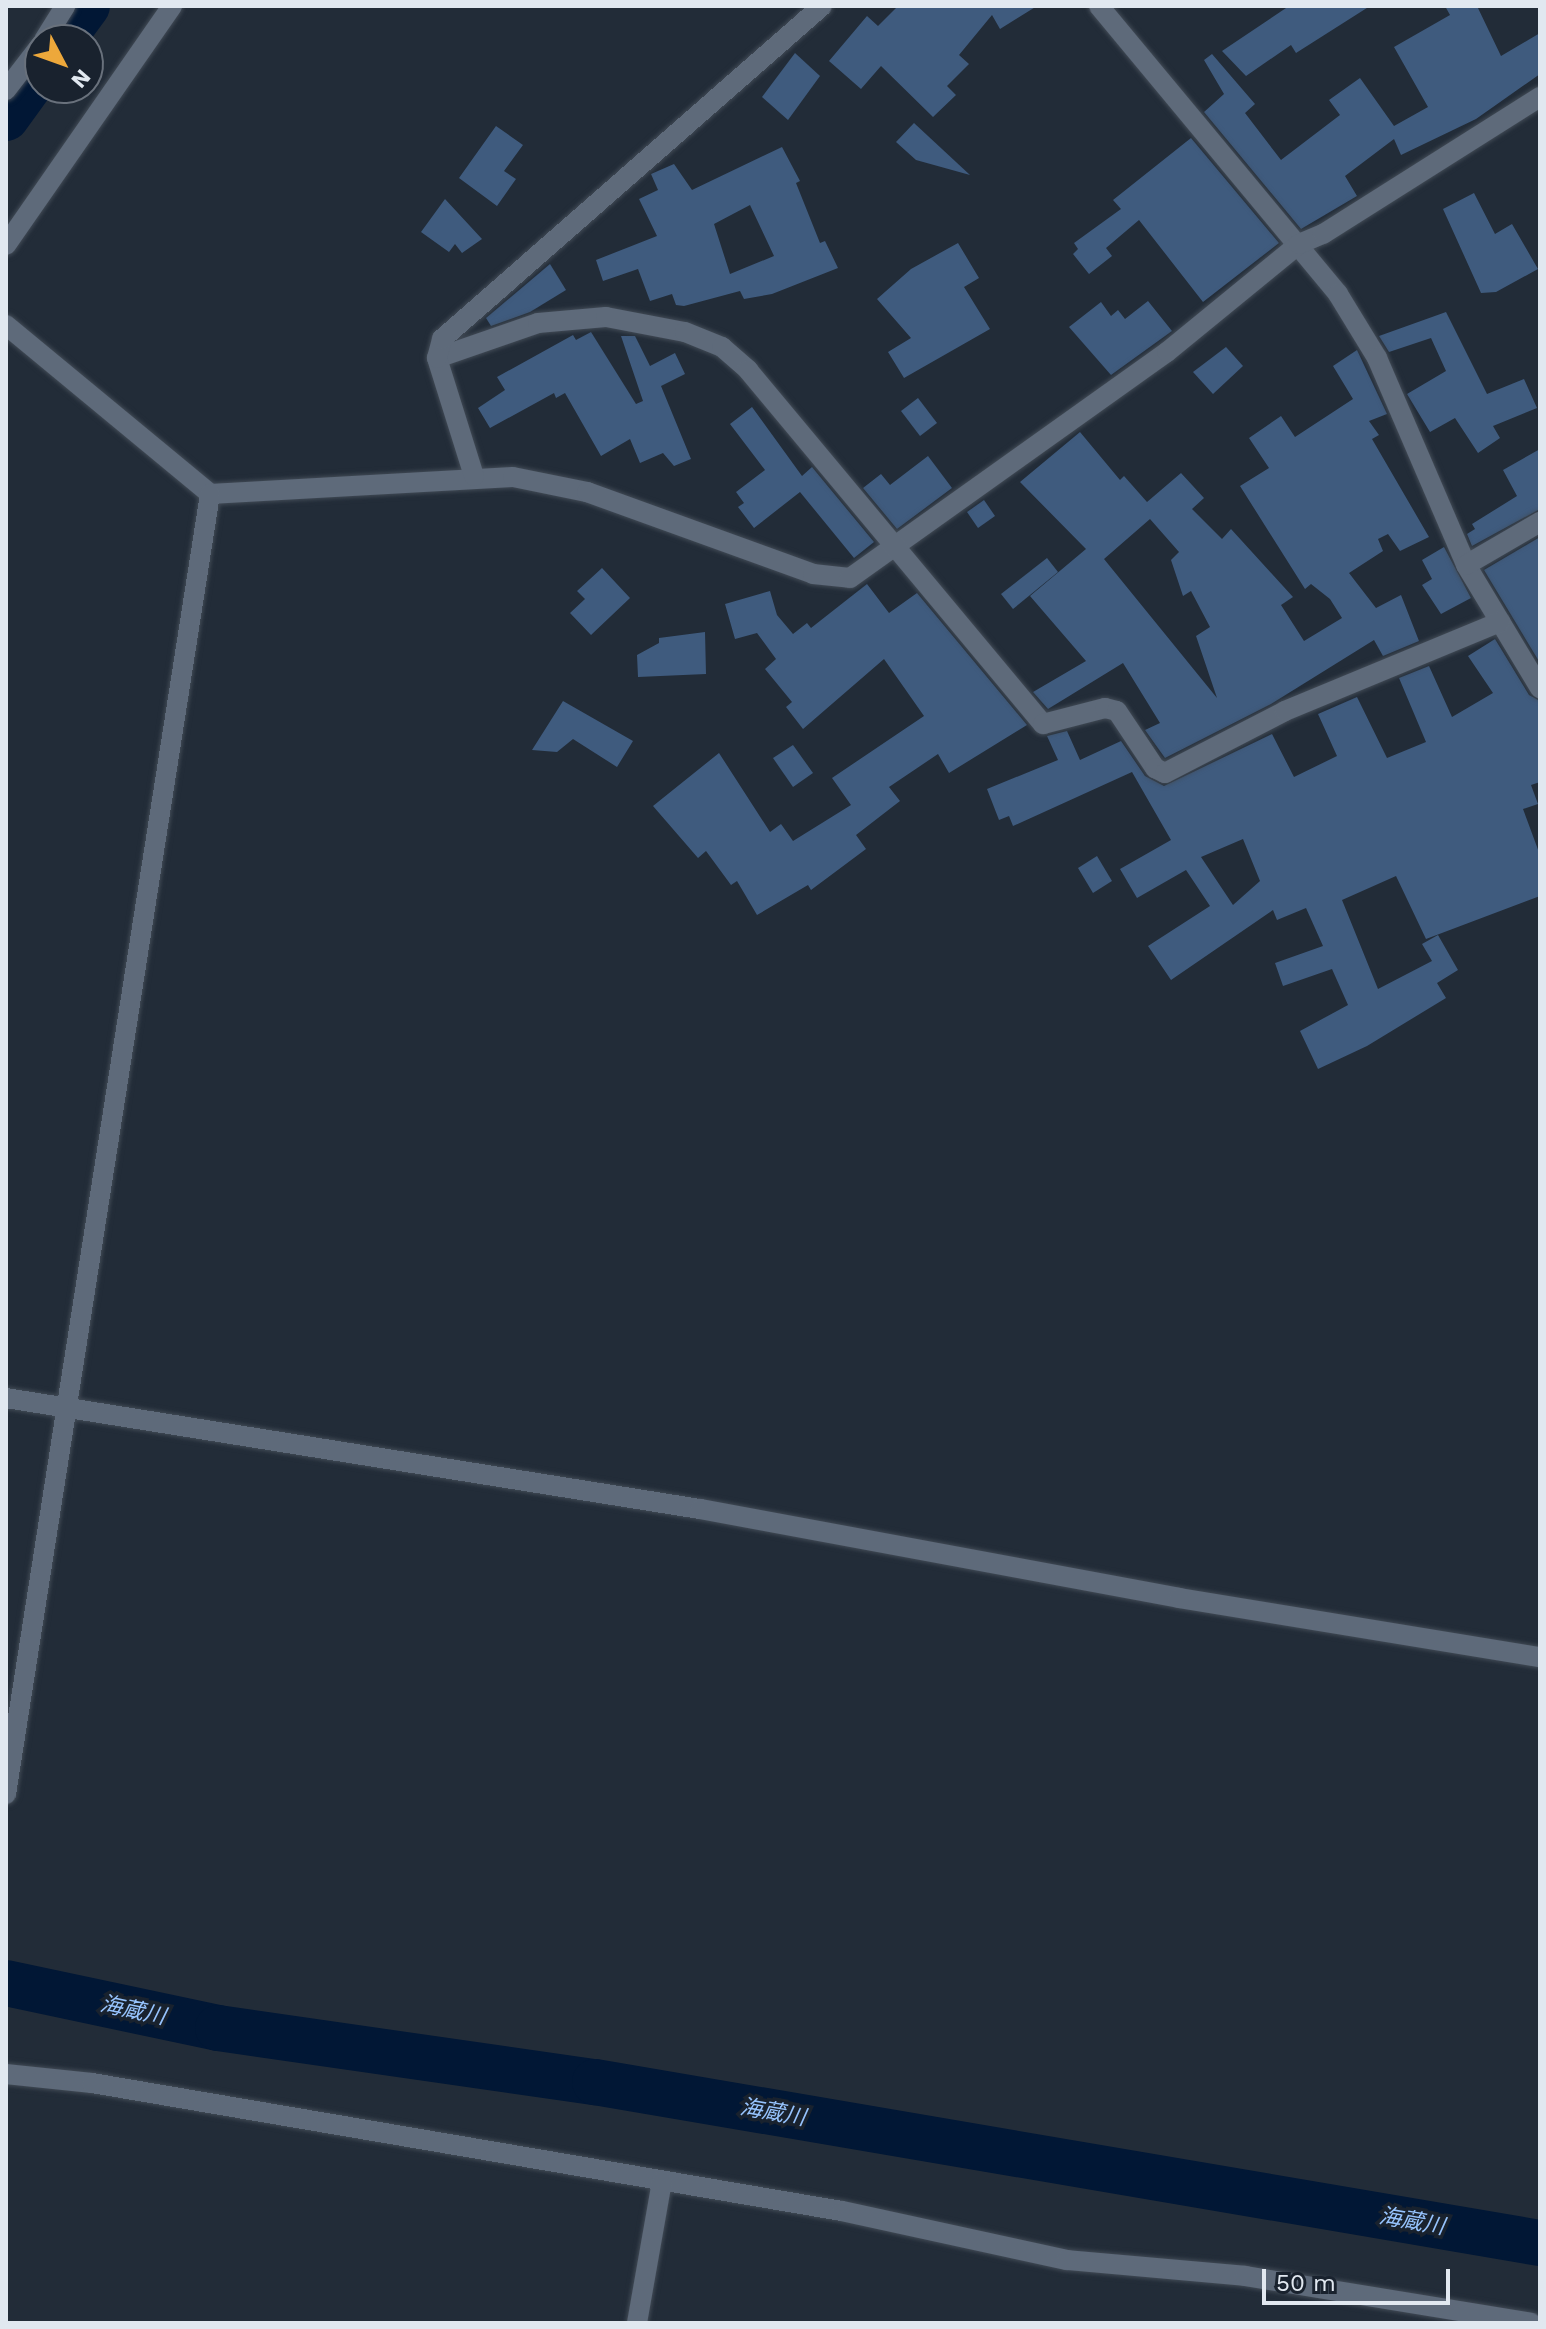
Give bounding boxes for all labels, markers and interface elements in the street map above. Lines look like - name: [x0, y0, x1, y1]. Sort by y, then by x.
- north arrow: [24, 24, 104, 104]
- text: N: [66, 64, 96, 93]
- water label: 海蔵川: [98, 1990, 168, 2030]
- water label: 海蔵川: [738, 2093, 808, 2131]
- water label: 海蔵川: [1377, 2202, 1447, 2240]
- scale bar: [1266, 2253, 1454, 2303]
- text: 50 m: [1276, 2269, 1336, 2297]

